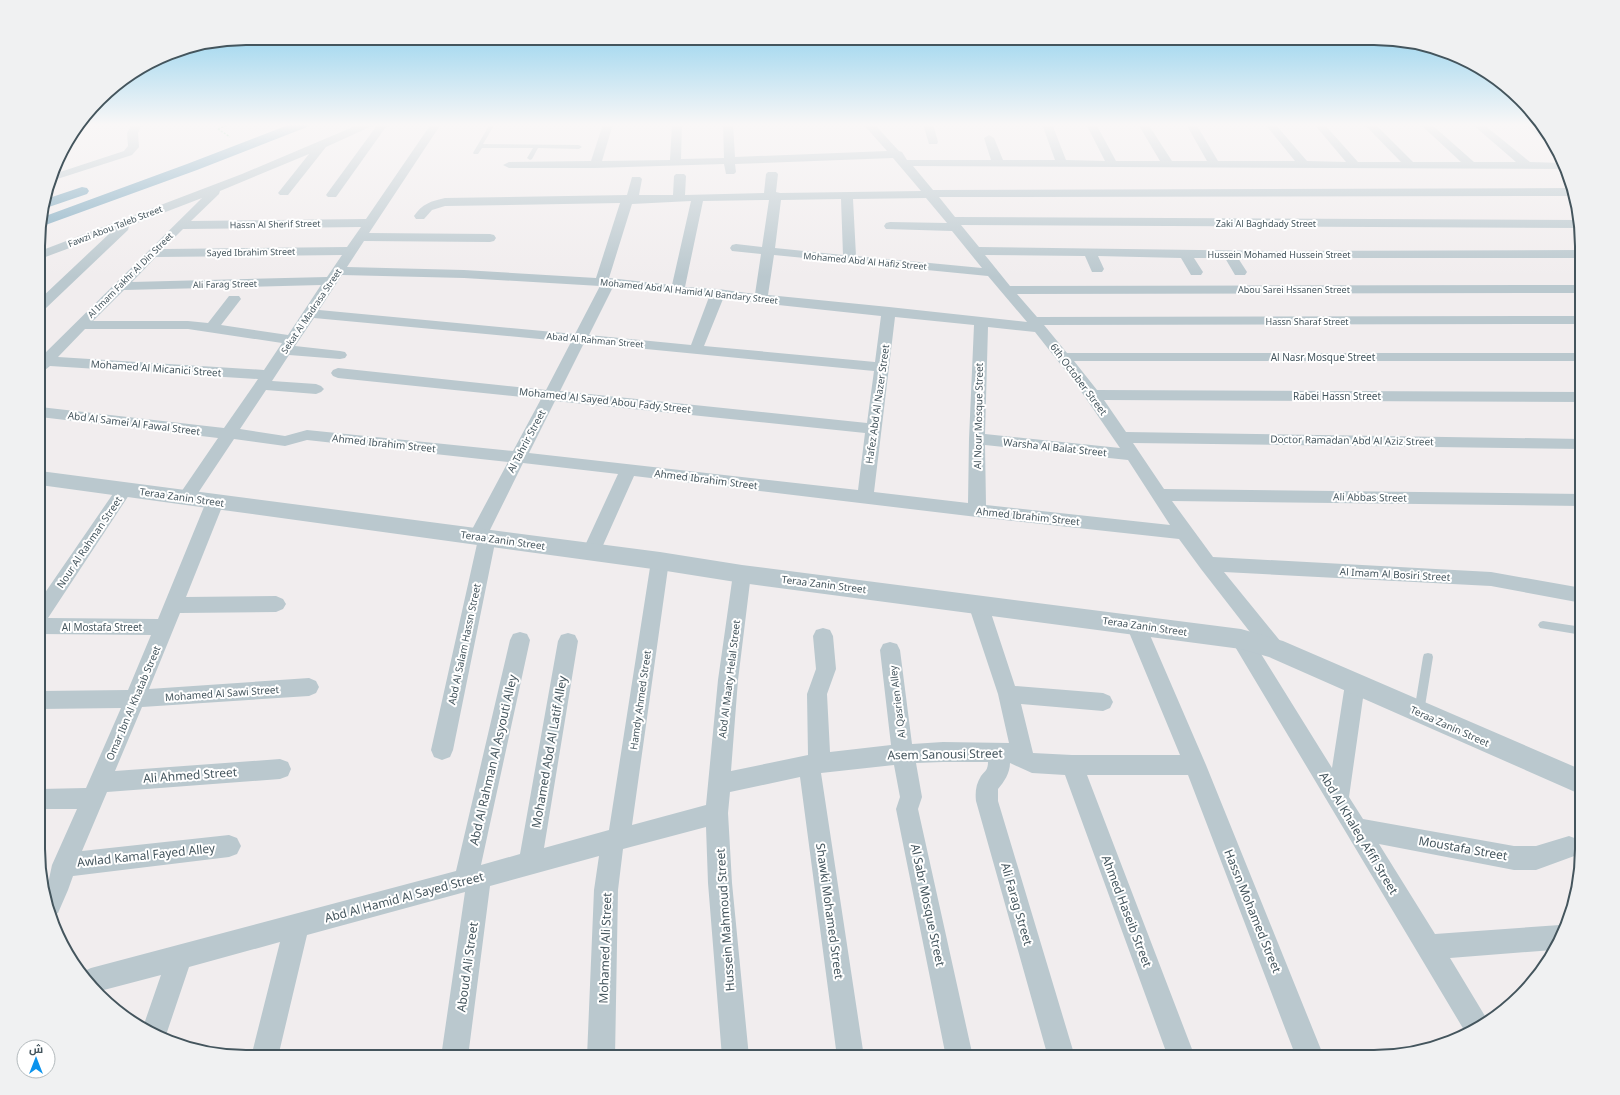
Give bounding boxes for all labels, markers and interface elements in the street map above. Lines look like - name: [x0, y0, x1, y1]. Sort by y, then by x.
- street label: Fawzi Abou Taleb Street: [66, 202, 165, 250]
- street label: Hassn Al Sherif Street: [229, 217, 321, 231]
- street label: Zaki Al Baghdady Street: [1216, 217, 1317, 230]
- street label: Al Imam Fakhr Al Din Street: [84, 229, 176, 321]
- street label: Sayed Ibrahim Street: [207, 245, 296, 259]
- street label: Hussein Mohamed Hussein Street: [1207, 248, 1351, 261]
- street label: Mohamed Abd Al Hafiz Street: [803, 249, 928, 273]
- street label: Sekat Al Madrasa Street: [278, 265, 345, 356]
- street label: Mohamed Abd Al Hamid Al Bandary Street: [599, 275, 779, 307]
- street label: Ali Farag Street: [193, 277, 258, 291]
- street label: Abou Sarei Hssanen Street: [1238, 283, 1351, 296]
- street label: Hassn Sharaf Street: [1266, 315, 1349, 328]
- street label: Abad Al Rahman Street: [546, 329, 645, 351]
- street label: 6th October Street: [1047, 340, 1111, 418]
- street label: Hafez Abd Al Nazer Street: [862, 343, 892, 465]
- street label: Al Nasr Mosque Street: [1271, 350, 1376, 364]
- street label: Mohamed Al Micanici Street: [90, 356, 222, 380]
- street label: Al Nour Mosque Street: [970, 362, 986, 469]
- street label: Mohamed Al Sayed Abou Fady Street: [518, 384, 692, 416]
- street label: Rabei Hassn Street: [1293, 389, 1381, 403]
- street label: Al Tahrir Street: [504, 407, 549, 475]
- street label: Abd Al Samei Al Fawal Street: [67, 408, 201, 438]
- street label: Ahmed Ibrahim Street: [332, 431, 437, 455]
- street label: Doctor Ramadan Abd Al Aziz Street: [1270, 432, 1434, 448]
- street label: Warsha Al Balat Street: [1003, 435, 1108, 459]
- street label: Ahmed Ibrahim Street: [654, 466, 759, 492]
- street label: Teraa Zanin Street: [139, 484, 225, 510]
- street label: Ali Abbas Street: [1333, 489, 1407, 505]
- street label: Nour Al Rahman Street: [53, 493, 125, 591]
- street label: Ahmed Ibrahim Street: [976, 504, 1081, 528]
- street label: Teraa Zanin Street: [460, 527, 546, 553]
- street label: Al Imam Al Bosiri Street: [1339, 564, 1451, 584]
- street label: Teraa Zanin Street: [781, 572, 867, 596]
- street label: Abd Al Salam Hassn Street: [444, 582, 484, 706]
- street label: Teraa Zanin Street: [1102, 613, 1188, 639]
- street label: Abd Al Maaty Helal Street: [715, 619, 743, 739]
- street label: Al Mostafa Street: [62, 620, 143, 634]
- street label: Omar Ibn Al Khatab Street: [102, 643, 164, 762]
- street label: Hamdy Ahmed Street: [626, 649, 654, 751]
- street label: Al Qasrien Alley: [885, 664, 908, 739]
- street label: Abd Al Rahman Al Asyouti Alley: [465, 672, 521, 847]
- street label: Mohamed Abd Al Latif Alley: [527, 674, 571, 830]
- street label: Mohamed Al Sawi Street: [165, 682, 280, 704]
- street label: Teraa Zanin Street: [1408, 702, 1492, 750]
- street label: Asem Sanousi Street: [887, 744, 1004, 764]
- street label: Ali Ahmed Street: [142, 763, 238, 787]
- street label: Abd Al Khaleq Afifi Street: [1316, 769, 1403, 898]
- street label: Moustafa Street: [1417, 832, 1509, 864]
- street label: Awlad Kamal Fayed Alley: [76, 839, 217, 871]
- street label: Shawki Mohamed Street: [812, 842, 848, 981]
- street label: Al Sabr Mosque Street: [907, 842, 949, 968]
- street label: Hussein Mahmoud Street: [711, 847, 738, 992]
- street label: Hassn Mohamed Street: [1220, 847, 1286, 976]
- street label: Ahmed Haseib Street: [1098, 852, 1156, 970]
- street label: Ali Farag Street: [997, 861, 1037, 948]
- street label: Abd Al Hamid Al Sayed Street: [323, 867, 486, 926]
- street label: Mohamed Ali Street: [595, 891, 615, 1004]
- street label: Aboud Ali Street: [452, 920, 482, 1013]
- north arrow: [16, 1039, 56, 1079]
- text: ش: [29, 1041, 43, 1056]

